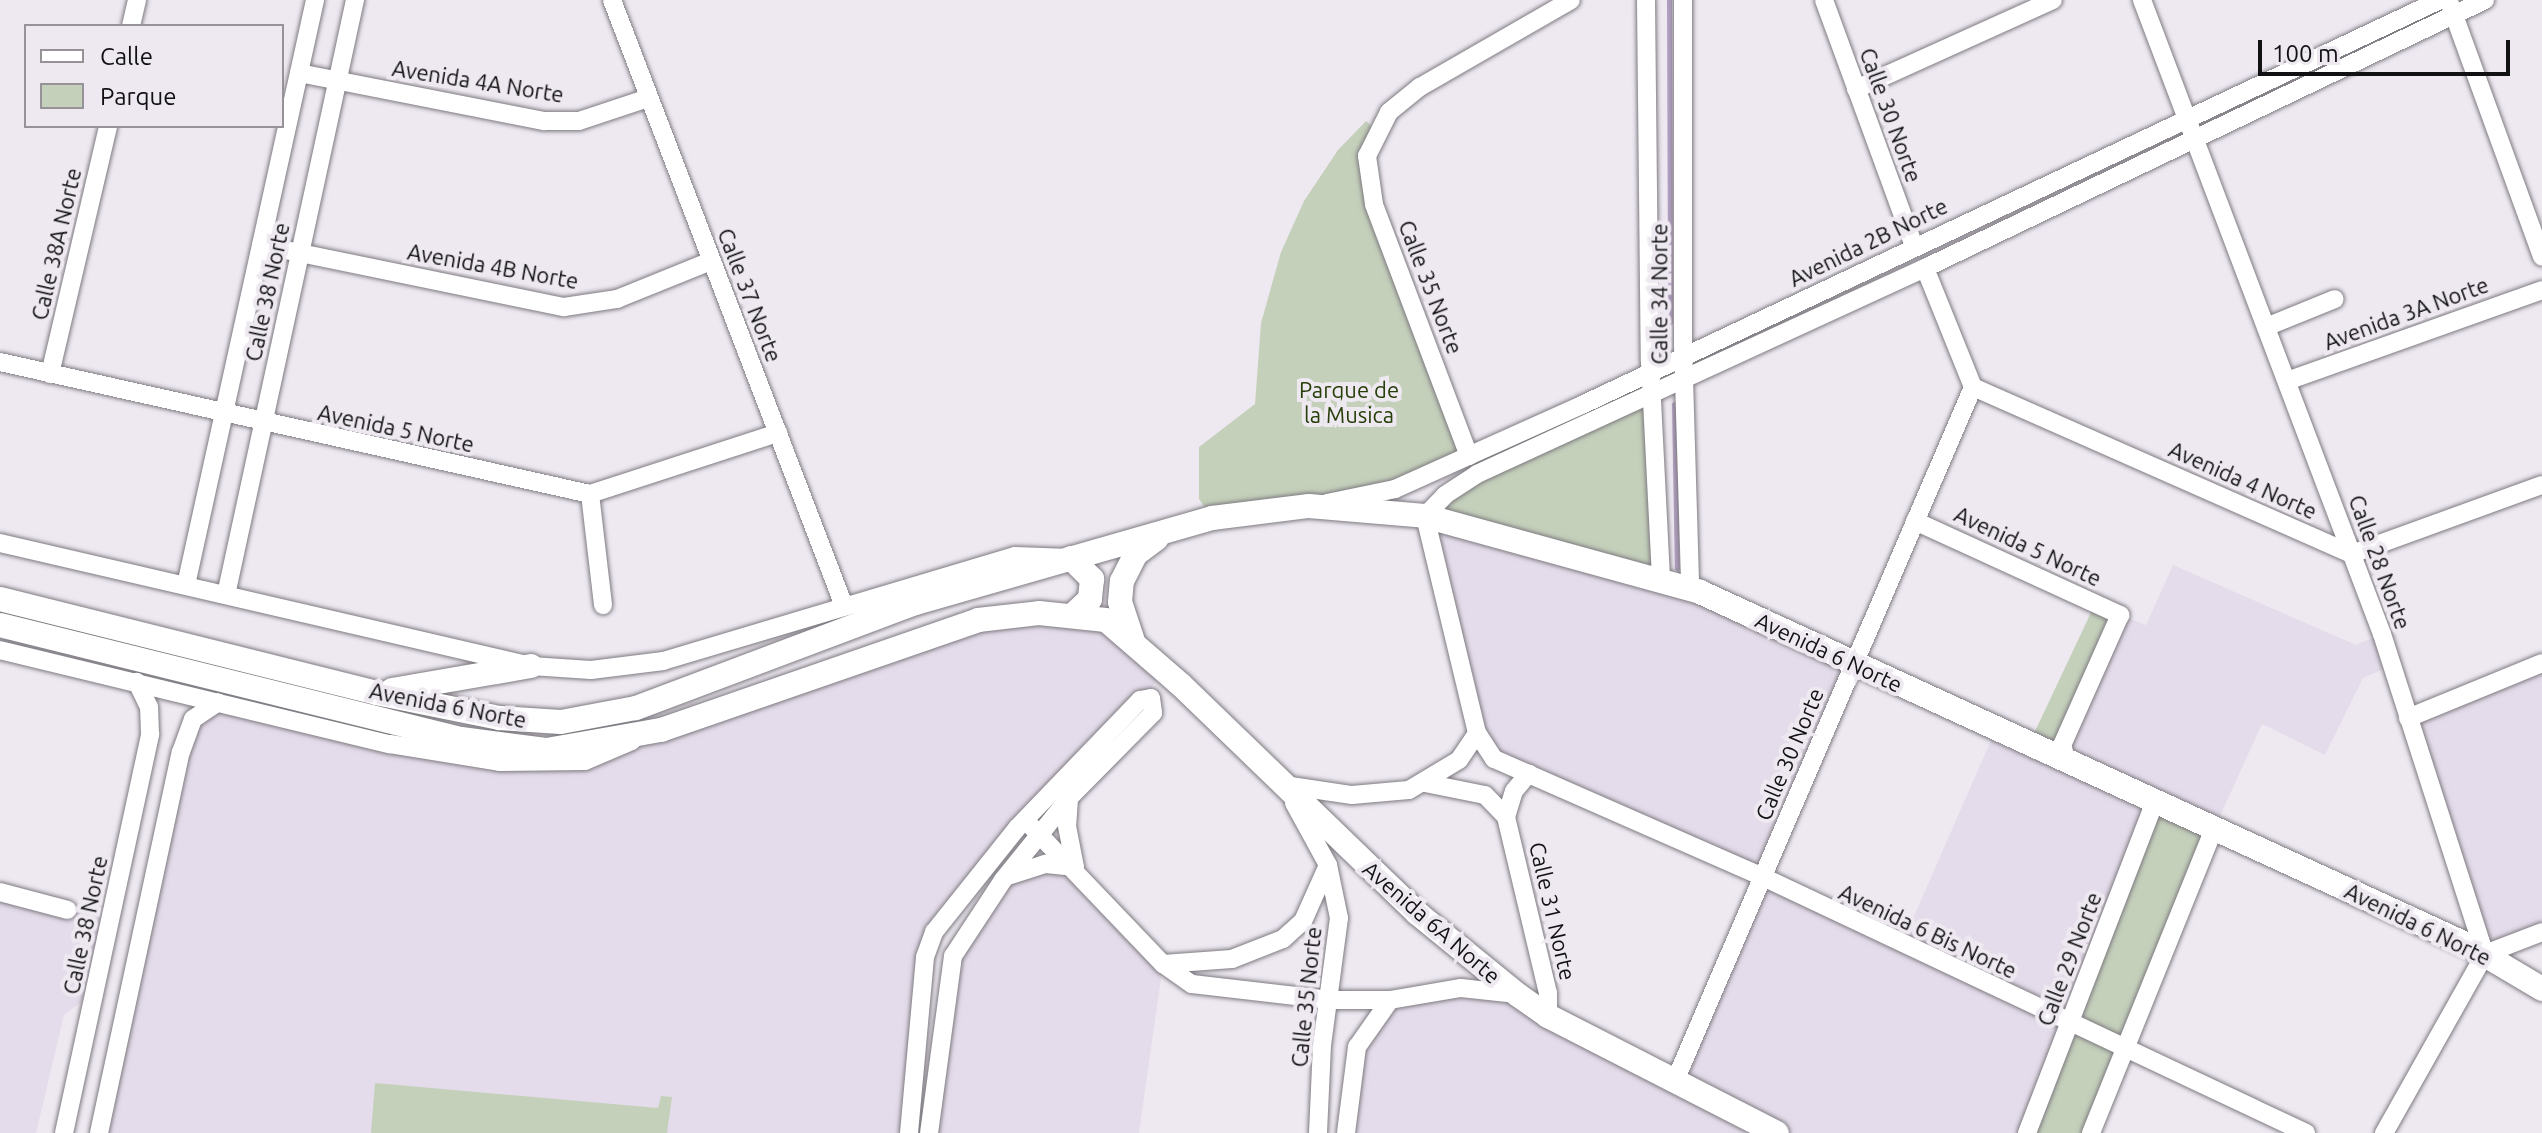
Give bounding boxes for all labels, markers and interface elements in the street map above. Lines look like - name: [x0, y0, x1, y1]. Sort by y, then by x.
- legend: [24, 24, 284, 128]
- scale bar: [2262, 24, 2514, 74]
- text: 100 m: [2272, 40, 2339, 67]
- text: Calle: [100, 43, 153, 70]
- street label: Calle 30 Norte: [1854, 44, 1928, 186]
- street label: Avenida 4A Norte: [390, 54, 566, 108]
- text: Parque: [100, 83, 177, 110]
- street label: Calle 38A Norte: [26, 165, 86, 323]
- street label: Avenida 2B Norte: [1784, 192, 1952, 292]
- street label: Calle 35 Norte: [1393, 216, 1469, 358]
- street label: Calle 38 Norte: [239, 220, 295, 364]
- street label: Calle 34 Norte: [1646, 223, 1672, 365]
- street label: Calle 37 Norte: [712, 224, 788, 366]
- street label: Avenida 4B Norte: [405, 238, 581, 294]
- street label: Avenida 3A Norte: [2320, 271, 2492, 355]
- park label: Parque de la Musica: [1299, 376, 1399, 428]
- street label: Avenida 5 Norte: [315, 399, 477, 457]
- street label: Avenida 4 Norte: [2165, 436, 2321, 524]
- street label: Calle 28 Norte: [2343, 491, 2417, 633]
- street label: Avenida 5 Norte: [1950, 500, 2106, 592]
- street label: Avenida 6 Norte: [1751, 606, 1907, 698]
- street label: Avenida 6 Norte: [367, 677, 529, 733]
- street label: Calle 30 Norte: [1749, 684, 1829, 824]
- street label: Calle 31 Norte: [1524, 839, 1582, 983]
- street label: Calle 38 Norte: [57, 853, 113, 997]
- street label: Avenida 6A Norte: [1358, 855, 1506, 989]
- street label: Avenida 6 Norte: [2341, 877, 2495, 971]
- street label: Avenida 6 Bis Norte: [1835, 878, 2021, 984]
- street label: Calle 29 Norte: [2031, 888, 2107, 1030]
- street label: Calle 35 Norte: [1286, 925, 1326, 1069]

